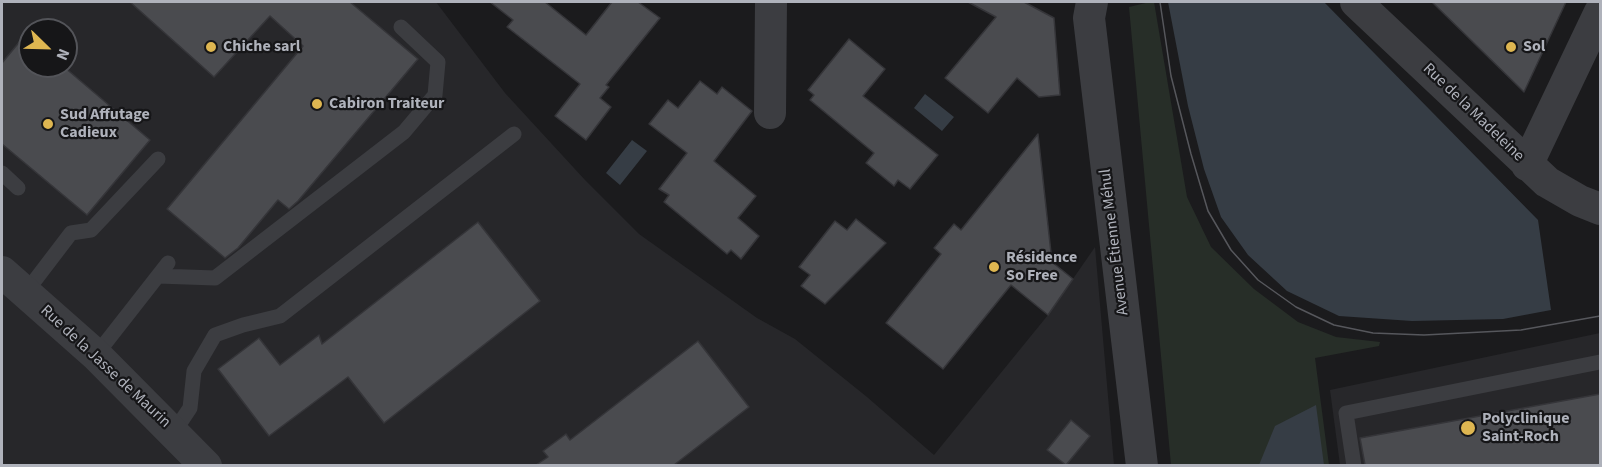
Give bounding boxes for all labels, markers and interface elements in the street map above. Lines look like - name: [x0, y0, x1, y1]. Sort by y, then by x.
- north arrow: [18, 18, 78, 78]
- place label: Chiche sarl: [223, 37, 300, 57]
- place label: Sol: [1523, 37, 1545, 57]
- marker: Chiche sarl: [204, 40, 218, 54]
- marker: Sol: [1504, 40, 1518, 54]
- text: N: [51, 45, 75, 63]
- street label: Rue de la Madeleine: [1418, 60, 1528, 166]
- place label: Cabiron Traiteur: [329, 94, 444, 114]
- marker: Cabiron Traiteur: [310, 97, 324, 111]
- place label: Sud Affutage Cadieux: [60, 105, 150, 143]
- marker: Sud Affutage Cadieux: [41, 117, 55, 131]
- street label: Avenue Étienne Méhul: [1096, 168, 1134, 316]
- place label: Résidence So Free: [1006, 248, 1077, 286]
- marker: Résidence So Free: [987, 260, 1001, 274]
- street label: Rue de la Jasse de Maurin: [36, 302, 174, 432]
- place label: Polyclinique Saint-Roch: [1482, 409, 1569, 447]
- marker: Polyclinique Saint-Roch: [1459, 419, 1477, 437]

